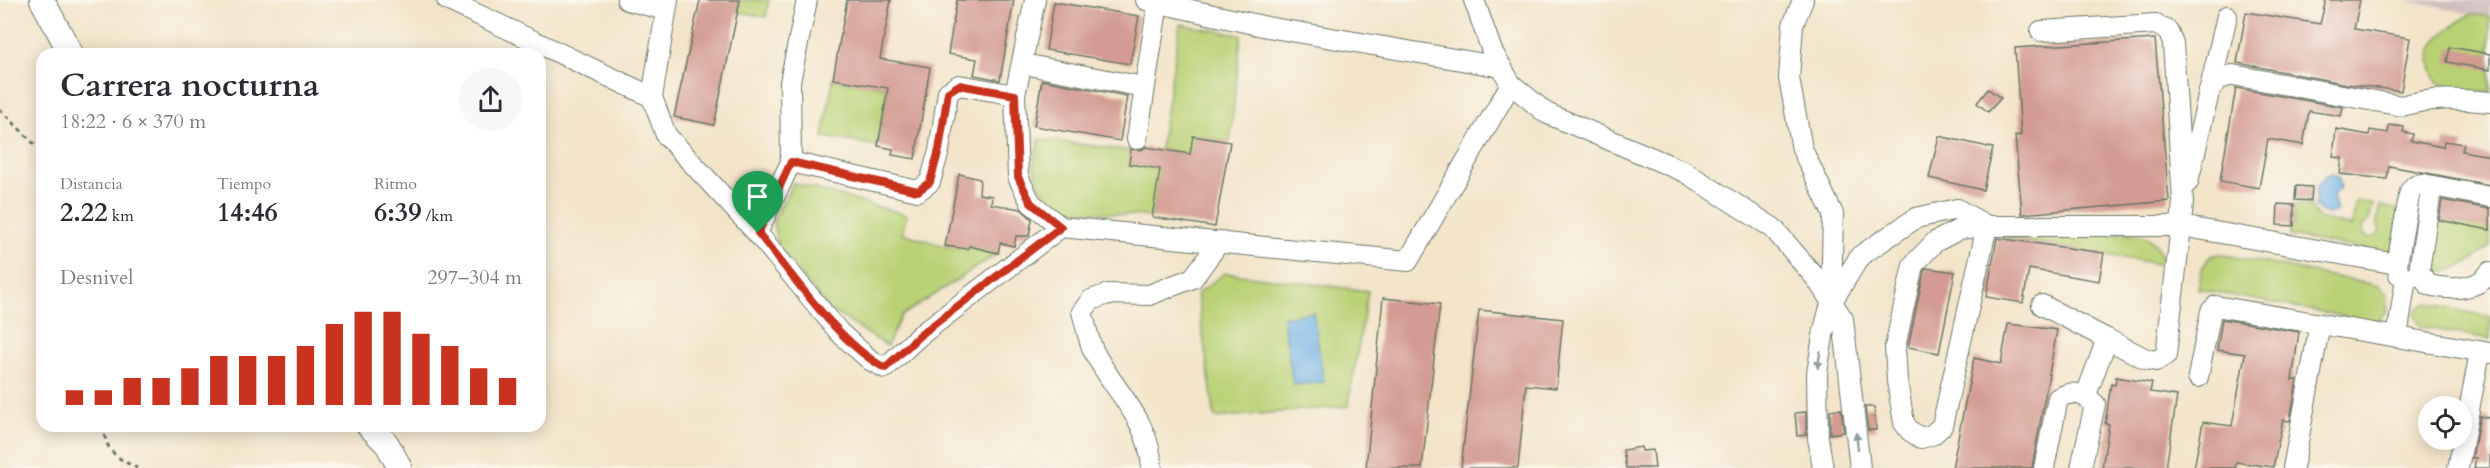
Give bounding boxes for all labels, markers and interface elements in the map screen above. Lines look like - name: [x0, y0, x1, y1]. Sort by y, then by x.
- text: Carrera nocturna: [60, 63, 319, 108]
- button: share: [459, 68, 522, 131]
- text: 18:22 · 6 × 370 m: [60, 108, 206, 135]
- pin: [732, 171, 783, 233]
- text: Distancia: [60, 173, 123, 195]
- text: Tiempo: [217, 173, 271, 195]
- text: Ritmo: [374, 173, 417, 195]
- icon: arrive: [741, 180, 774, 213]
- text: 2.22: [60, 195, 108, 230]
- text: 14:46: [217, 195, 278, 230]
- text: 6:39: [374, 195, 422, 230]
- text: km: [108, 205, 134, 227]
- text: /km: [422, 205, 453, 227]
- text: Desnivel: [60, 264, 133, 291]
- text: 297–304 m: [427, 264, 522, 291]
- one-way arrow: [1814, 351, 1823, 370]
- map controls: [2418, 396, 2472, 450]
- button: locate: [2418, 396, 2472, 450]
- one-way arrow: [1852, 432, 1862, 451]

